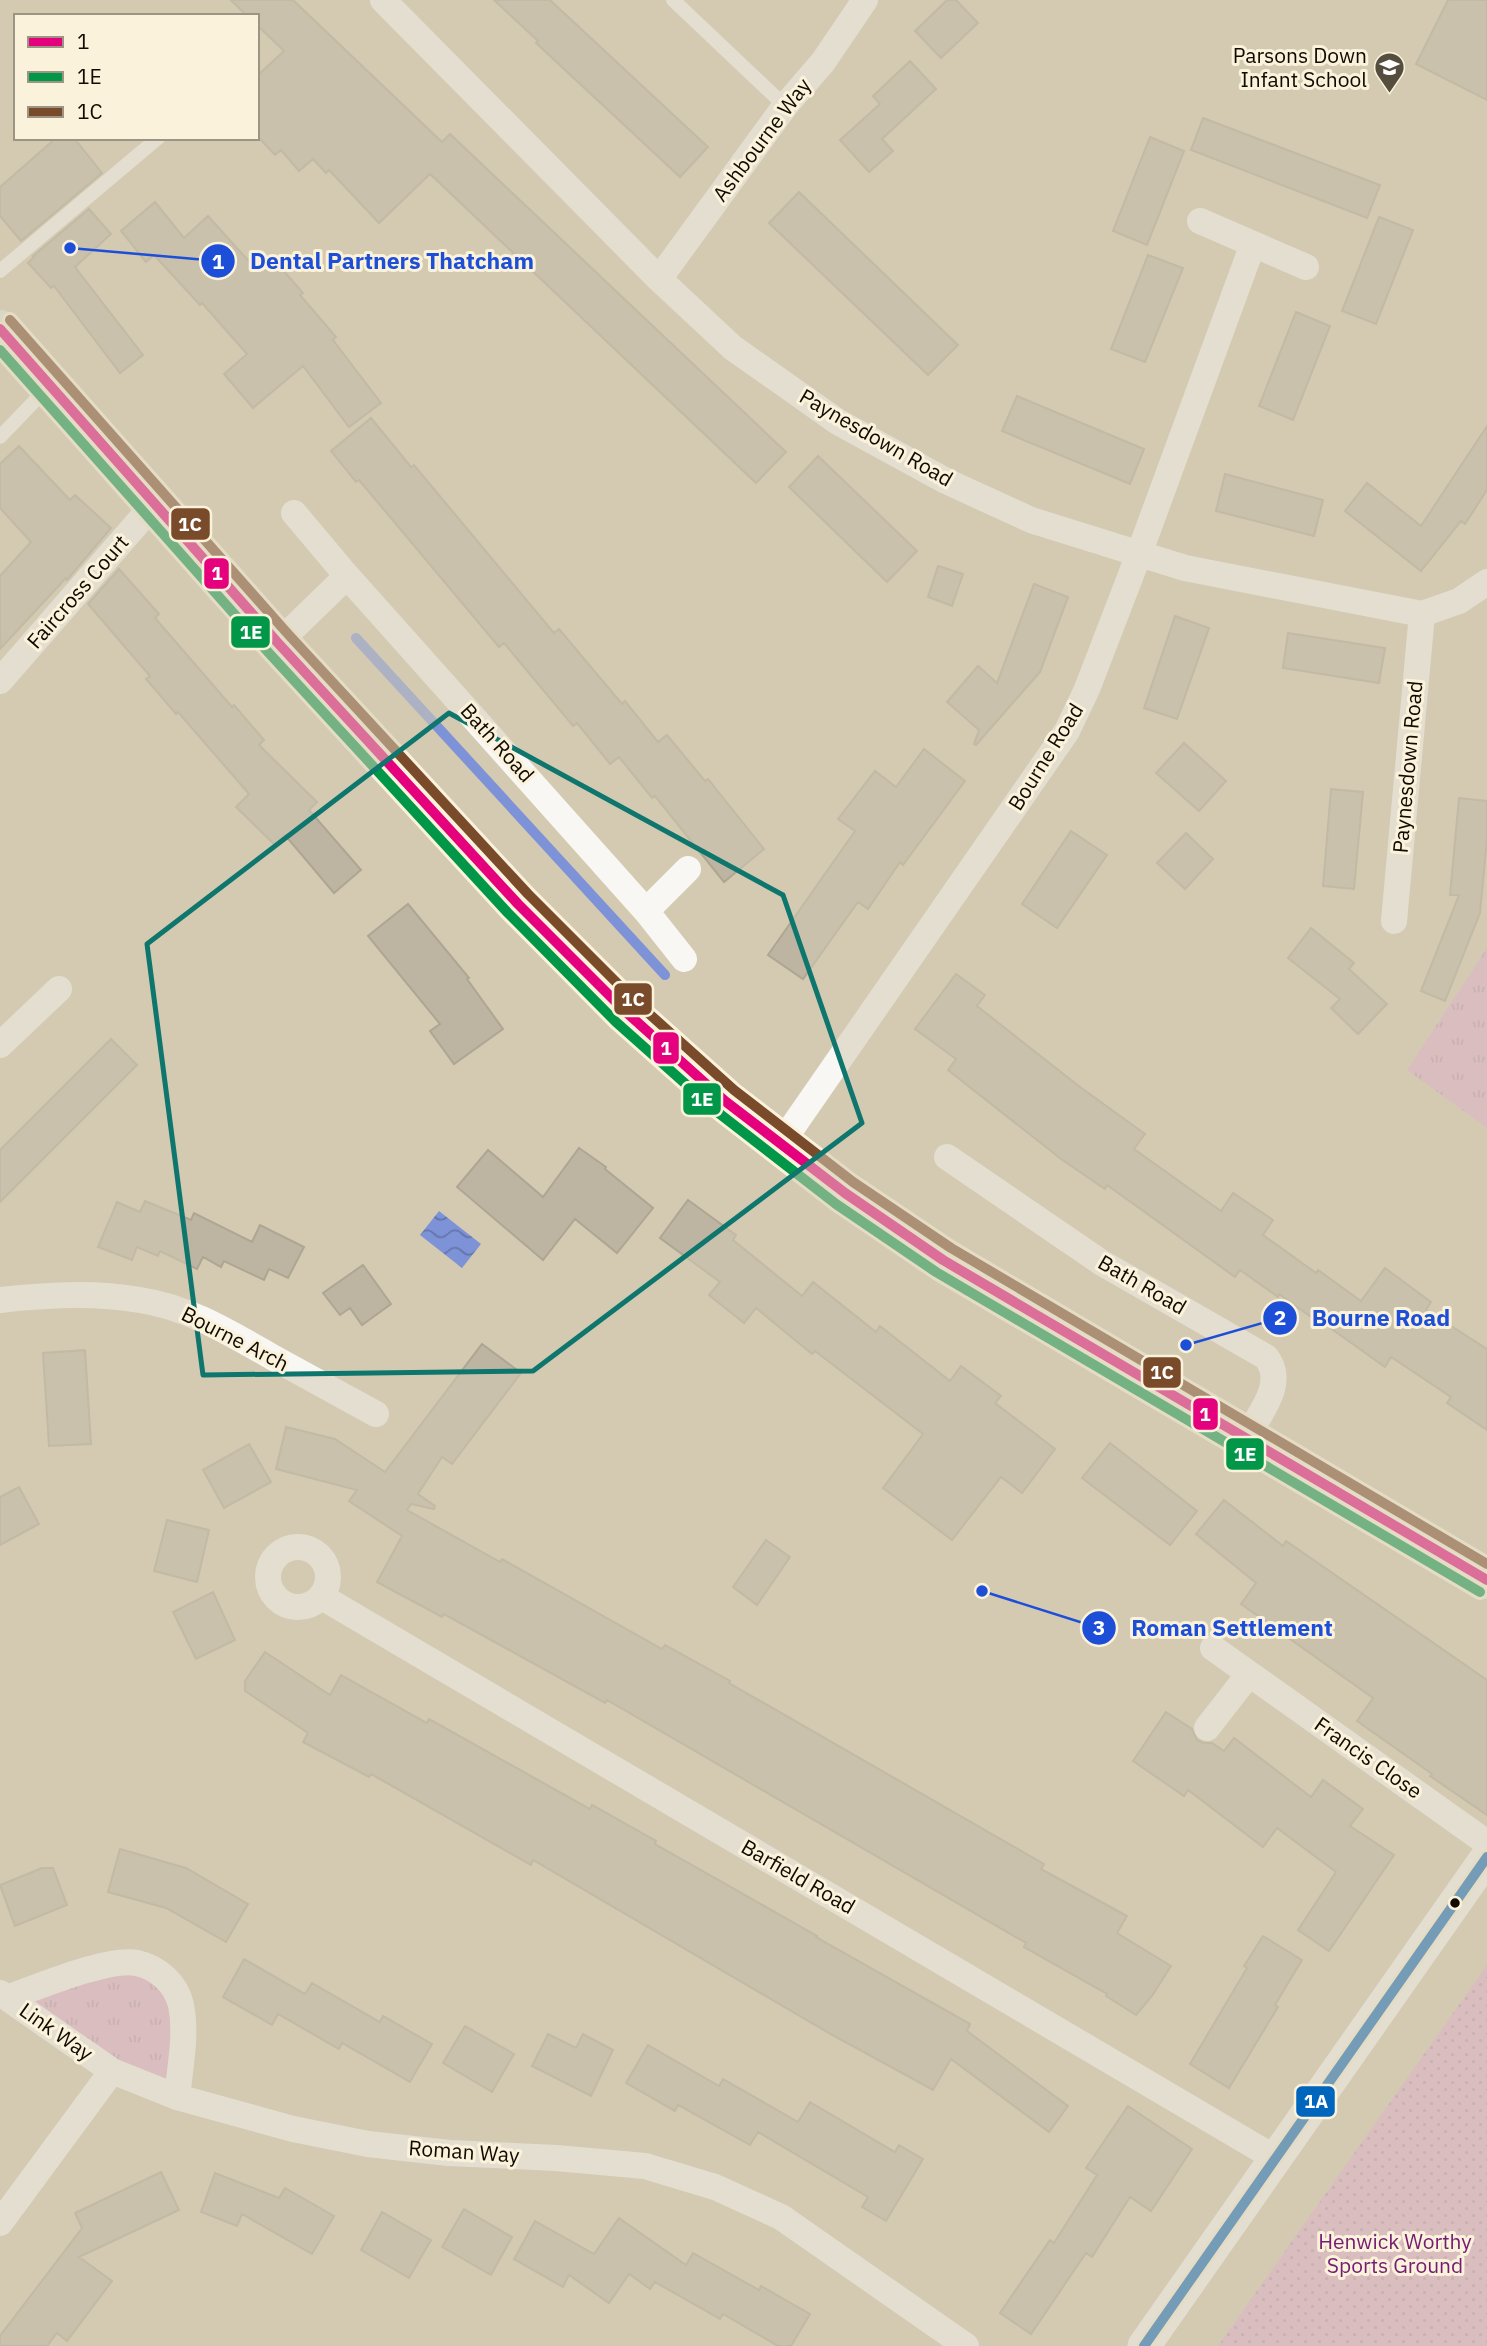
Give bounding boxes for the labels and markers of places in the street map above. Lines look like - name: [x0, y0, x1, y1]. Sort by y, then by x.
- place label: Parsons Down Infant School: [1233, 41, 1367, 93]
- school or university icon: Parsons Down Infant School: [1373, 51, 1407, 95]
- callout: Dental Partners Thatcham: [201, 239, 548, 283]
- callout: Bourne Road: [1263, 1296, 1464, 1340]
- callout: Roman Settlement: [1082, 1606, 1346, 1650]
- unlabelled marker: [1448, 1896, 1462, 1910]

